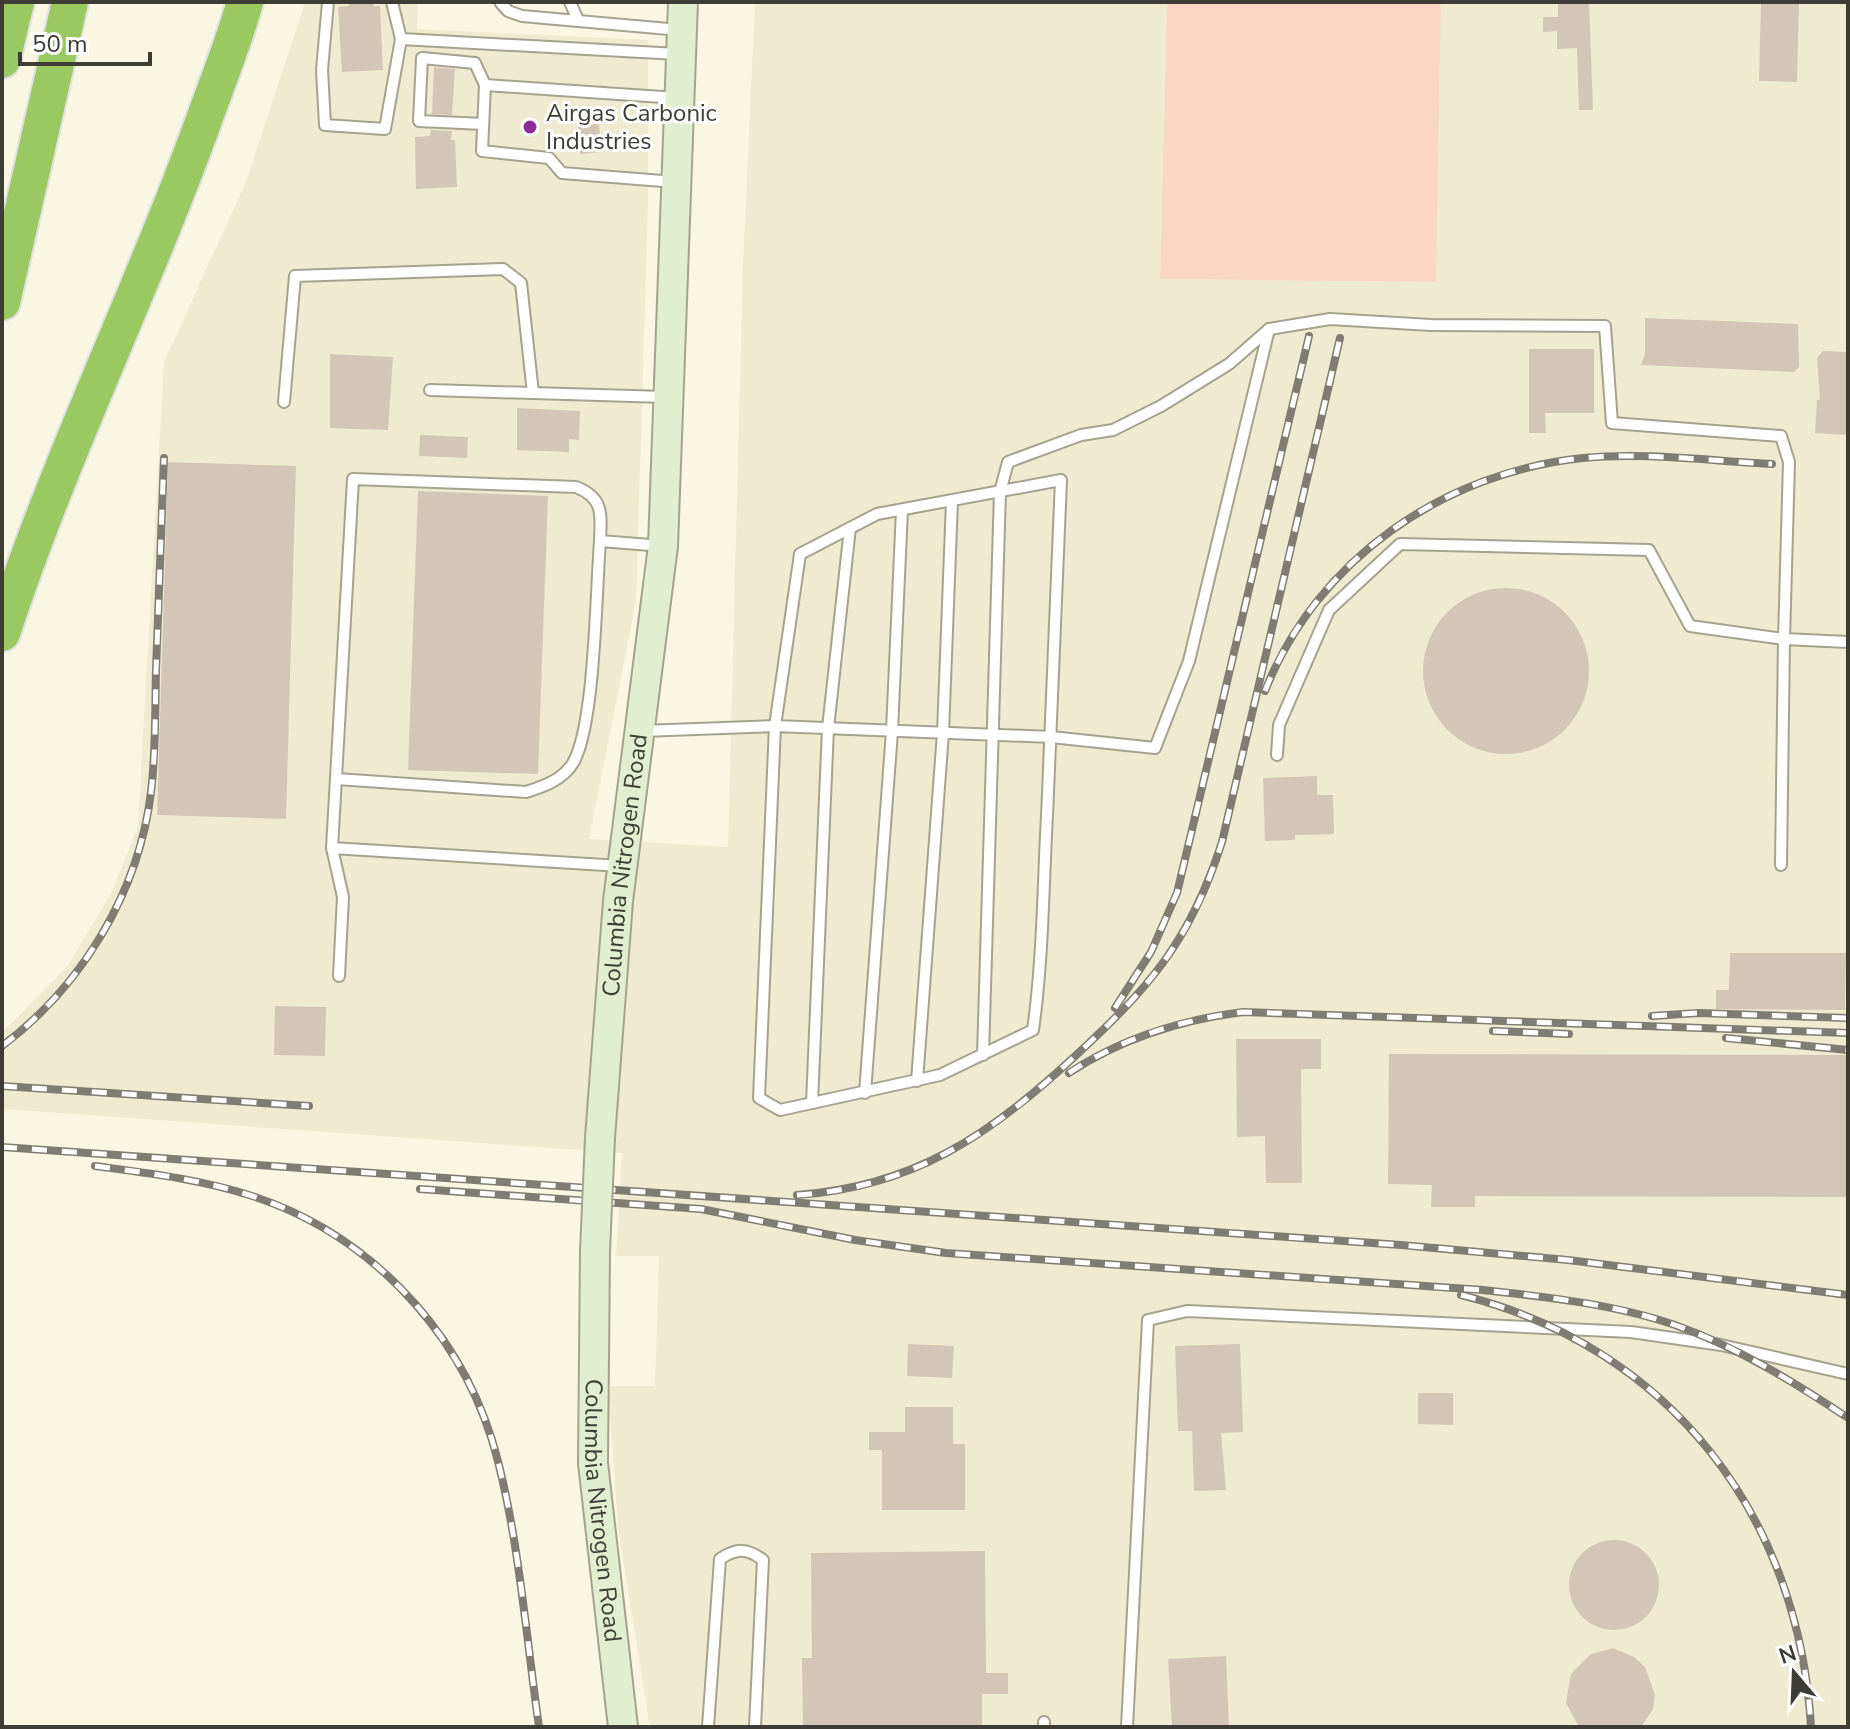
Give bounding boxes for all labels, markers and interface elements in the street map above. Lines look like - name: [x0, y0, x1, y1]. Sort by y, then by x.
- scale bar: [20, 16, 150, 66]
- text: 50 m: [32, 28, 88, 60]
- place label: Airgas Carbonic Industries: [546, 97, 717, 157]
- marker: Airgas Carbonic Industries: [521, 118, 539, 136]
- street label: Columbia Nitrogen Road: [595, 732, 655, 998]
- street label: Columbia Nitrogen Road: [577, 1379, 629, 1644]
- north arrow: [1754, 1633, 1834, 1713]
- text: N: [1775, 1638, 1800, 1672]

